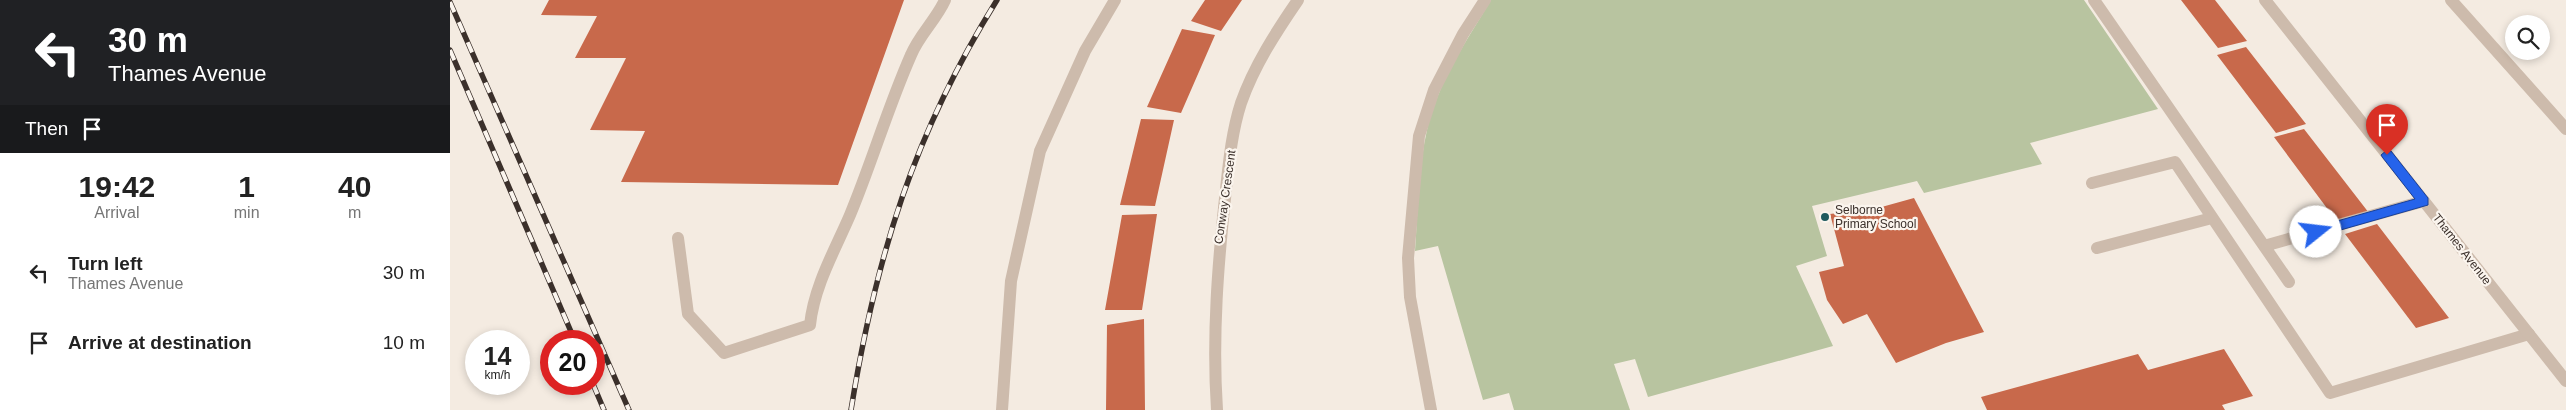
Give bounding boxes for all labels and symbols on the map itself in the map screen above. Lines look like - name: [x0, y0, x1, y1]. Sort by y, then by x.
- pin: [2366, 104, 2408, 155]
- street label: Conway Crescent: [1211, 148, 1239, 245]
- place label: Selborne Primary School: [1835, 203, 1916, 231]
- position arrow: [2289, 205, 2341, 257]
- marker: Selborne Primary School: [1819, 211, 1831, 223]
- street label: Thames Avenue: [2430, 211, 2494, 288]
- speed limit sign: 20: [540, 330, 605, 395]

